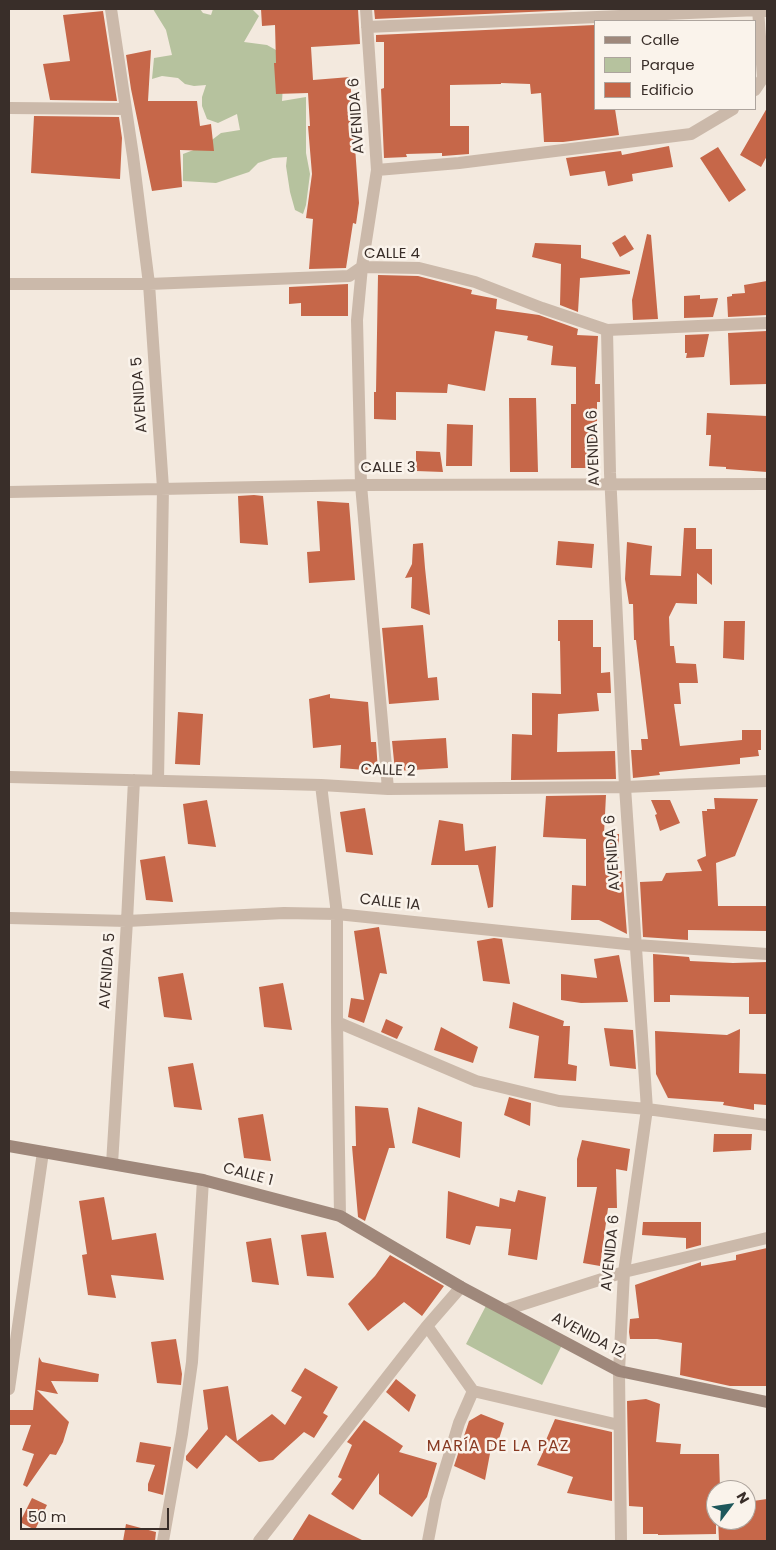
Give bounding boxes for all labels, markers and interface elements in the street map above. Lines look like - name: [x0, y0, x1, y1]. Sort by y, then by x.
- legend: [594, 20, 756, 110]
- text: Calle: [641, 29, 679, 50]
- text: Parque: [641, 54, 694, 75]
- street label: AVENIDA 6: [345, 77, 369, 155]
- text: Edificio: [641, 79, 694, 100]
- street label: CALLE 4: [364, 245, 420, 263]
- street label: AVENIDA 5: [128, 356, 152, 434]
- street label: AVENIDA 6: [584, 409, 604, 487]
- street label: CALLE 3: [360, 459, 416, 477]
- street label: CALLE 2: [360, 761, 416, 781]
- street label: AVENIDA 6: [601, 814, 625, 892]
- street label: CALLE 1A: [359, 891, 421, 915]
- street label: AVENIDA 5: [96, 932, 120, 1010]
- street label: CALLE 1: [221, 1160, 275, 1190]
- street label: AVENIDA 6: [598, 1214, 624, 1292]
- street label: AVENIDA 12: [548, 1309, 628, 1363]
- district label: MARÍA DE LA PAZ: [425, 1437, 571, 1457]
- north arrow: [706, 1480, 756, 1530]
- text: N: [732, 1488, 754, 1507]
- scale bar: [22, 1498, 171, 1530]
- text: 50 m: [28, 1506, 66, 1527]

